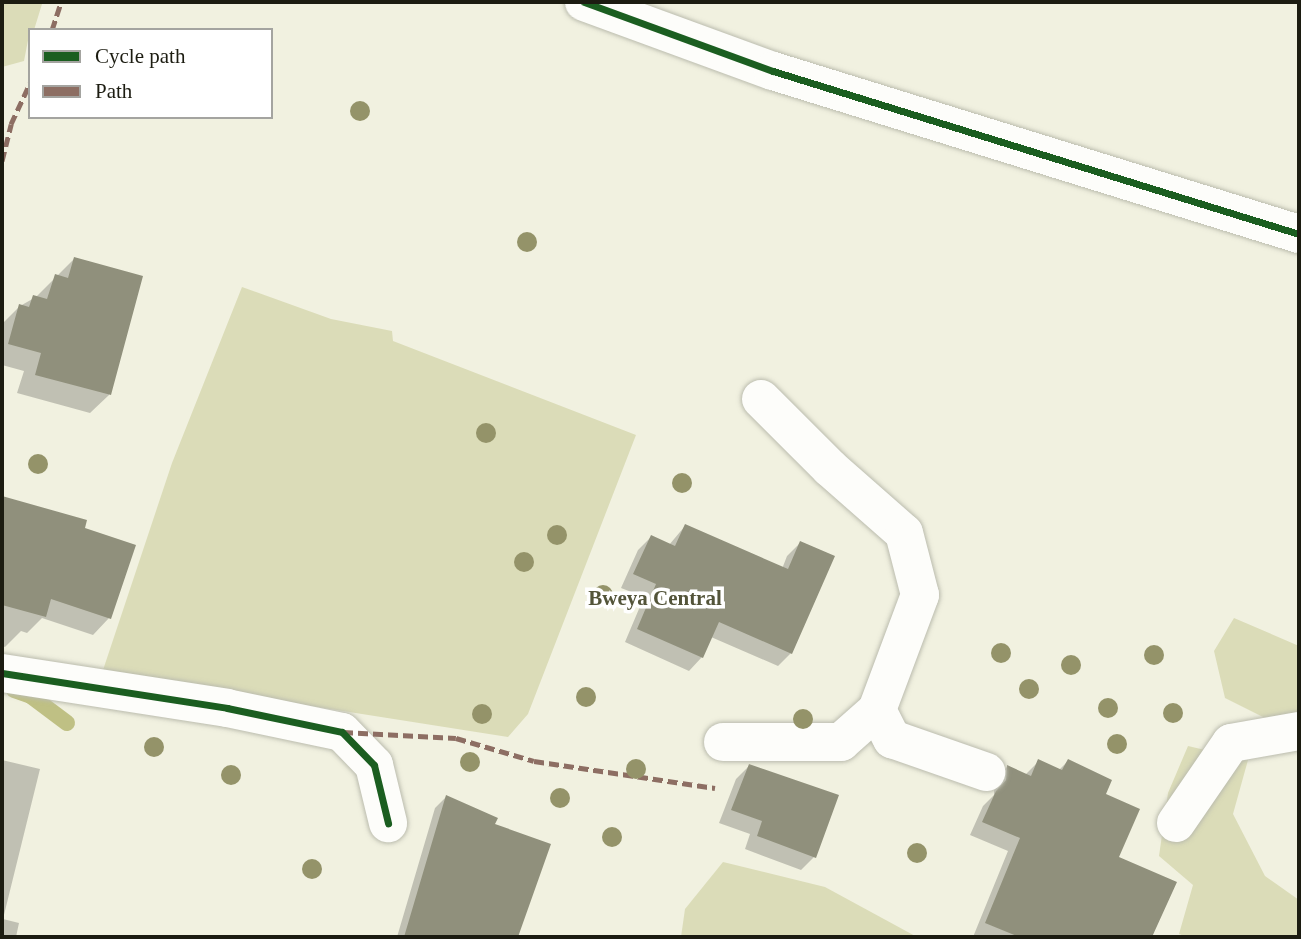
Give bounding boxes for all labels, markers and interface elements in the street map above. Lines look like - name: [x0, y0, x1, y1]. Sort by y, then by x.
- legend: [28, 28, 273, 119]
- text: Cycle path: [95, 44, 185, 68]
- text: Path: [95, 79, 132, 103]
- district label: Bweya Central: [588, 585, 722, 611]

